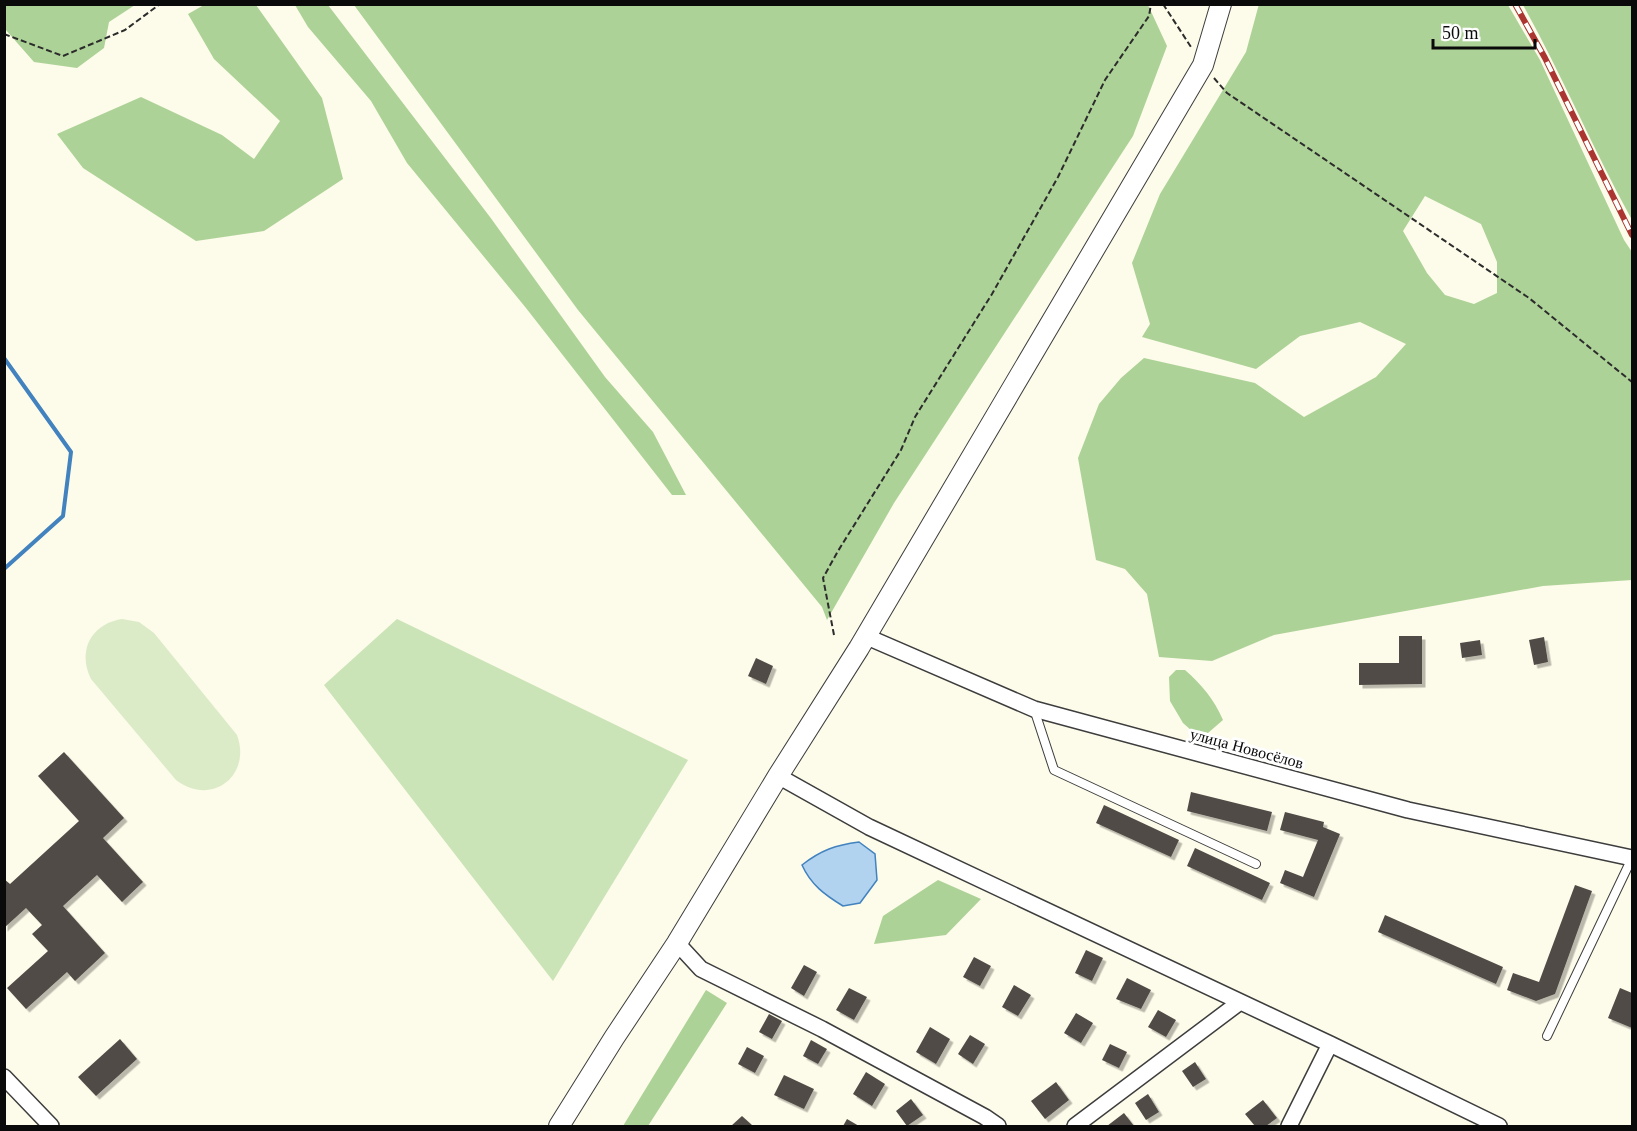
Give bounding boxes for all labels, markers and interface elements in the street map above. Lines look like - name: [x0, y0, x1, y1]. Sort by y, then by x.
- scale bar: [1433, 12, 1535, 50]
- text: 50 m: [1442, 23, 1479, 43]
- street label: улица Новосёлов: [1188, 725, 1306, 773]

